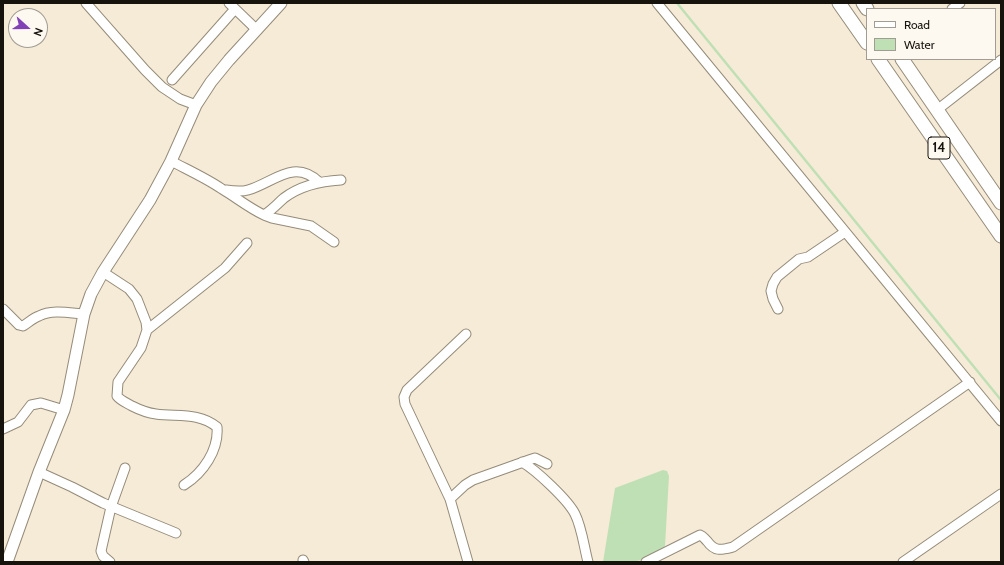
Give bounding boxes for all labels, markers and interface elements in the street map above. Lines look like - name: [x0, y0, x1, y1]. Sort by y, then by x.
- north arrow: [8, 8, 48, 48]
- legend: [866, 8, 996, 60]
- text: Road: [904, 17, 930, 32]
- text: N: [30, 26, 46, 38]
- text: Water: [904, 37, 934, 52]
- road number: 14: [928, 137, 950, 159]

